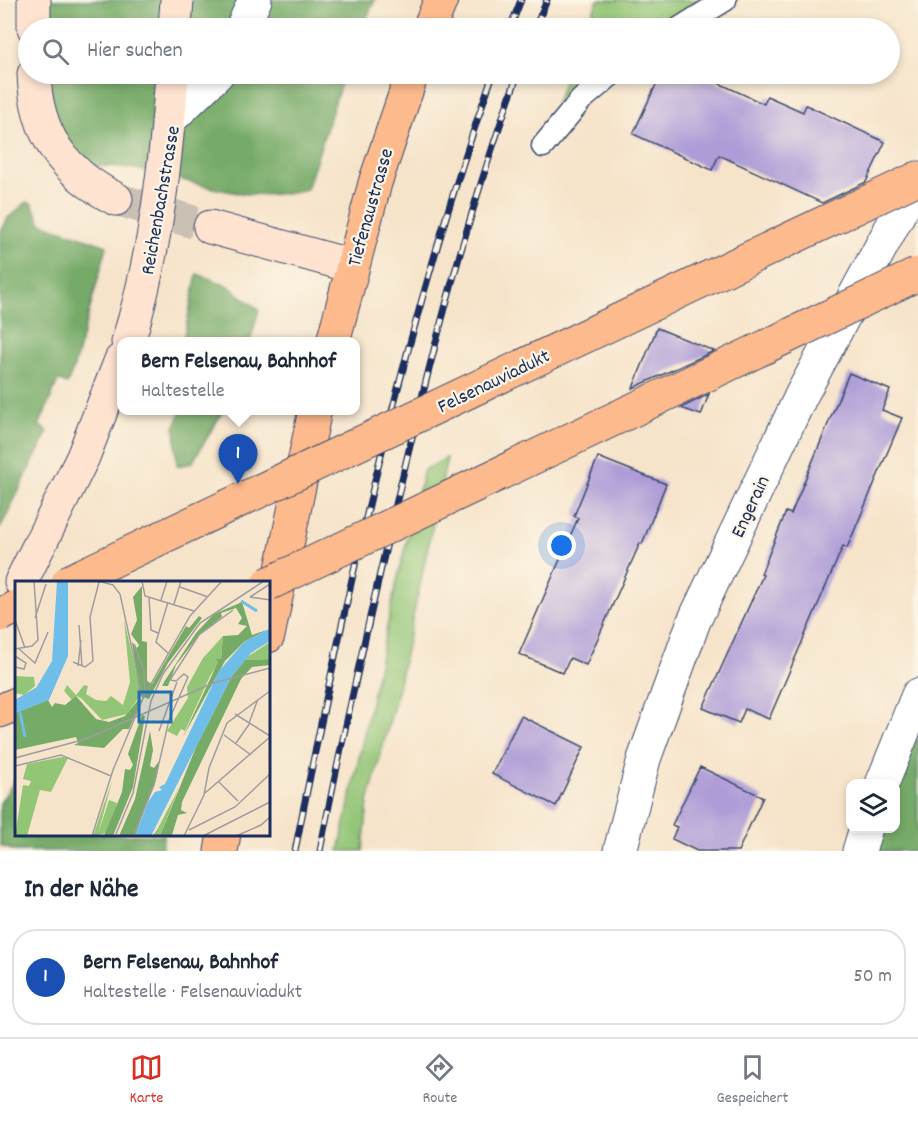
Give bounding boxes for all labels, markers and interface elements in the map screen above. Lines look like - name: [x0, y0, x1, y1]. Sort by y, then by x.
- search box: [18, 18, 900, 84]
- icon: search: [39, 35, 72, 68]
- text: Hier suchen: [87, 36, 183, 67]
- street label: Reichenbachstrasse: [135, 124, 189, 277]
- street label: Tiefenaustrasse: [342, 145, 402, 270]
- popup: [117, 337, 360, 415]
- street label: Felsenauviadukt: [433, 343, 555, 422]
- text: Bern Felsenau, Bahnhof: [141, 347, 336, 378]
- text: Haltestelle: [141, 378, 225, 406]
- pin: 1: [218, 434, 258, 484]
- street label: Engerain: [725, 472, 778, 543]
- your location: [547, 531, 576, 560]
- inset map: [15, 581, 270, 836]
- map controls: [846, 779, 900, 833]
- button: layers: [846, 779, 900, 833]
- text: In der Nähe: [24, 872, 138, 909]
- text: Bern Felsenau, Bahnhof: [83, 948, 278, 979]
- text: 1: [43, 963, 48, 991]
- text: 50 m: [854, 963, 892, 991]
- text: Haltestelle · Felsenauviadukt: [83, 979, 302, 1007]
- tab: Karte: [130, 1051, 163, 1110]
- tab: Route: [423, 1051, 457, 1110]
- tab: Gespeichert: [717, 1051, 788, 1110]

